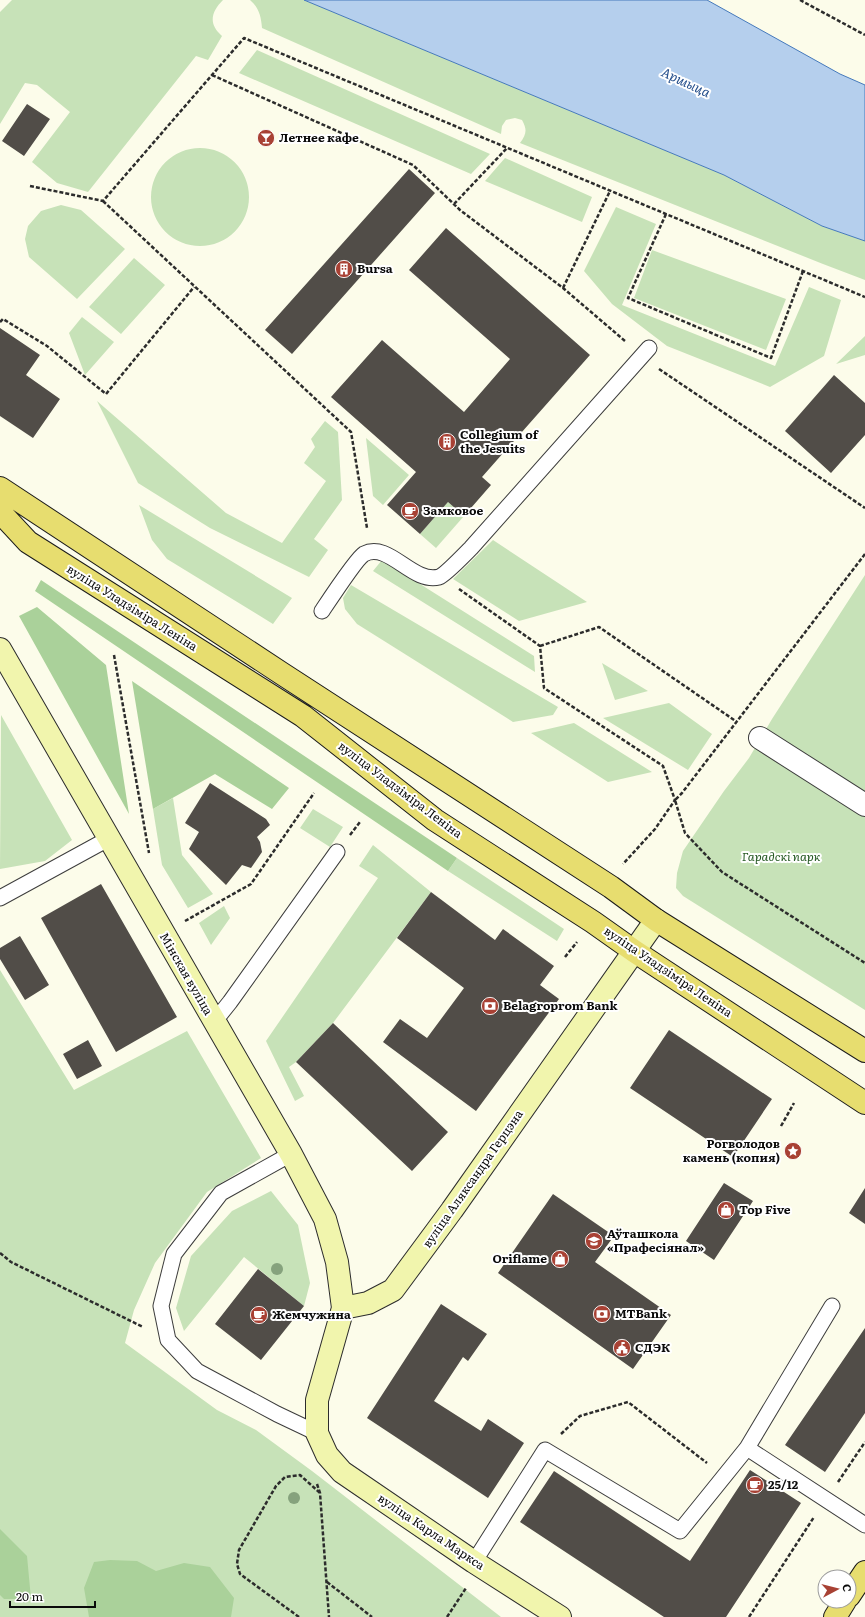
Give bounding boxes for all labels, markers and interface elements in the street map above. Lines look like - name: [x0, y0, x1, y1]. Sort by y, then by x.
- water label: Аршыца: [659, 62, 714, 101]
- bar icon: Летнее кафе: [256, 128, 276, 148]
- place label: Летнее кафе: [279, 128, 359, 146]
- building icon: Bursa: [334, 259, 354, 279]
- place label: Bursa: [357, 259, 393, 277]
- place label: Collegium of the Jesuits: [460, 425, 540, 457]
- building icon: Collegium of the Jesuits: [437, 432, 457, 452]
- cafe icon: Замковое: [400, 501, 420, 521]
- place label: Замковое: [423, 501, 484, 519]
- street label: вуліца Уладзіміра Леніна: [64, 559, 202, 655]
- street label: вуліца Уладзіміра Леніна: [335, 736, 467, 842]
- park label: Гарадскі парк: [742, 847, 821, 865]
- street label: вуліца Уладзіміра Леніна: [601, 921, 737, 1021]
- street label: Мінская вуліца: [156, 929, 218, 1019]
- bank icon: Belagroprom Bank: [480, 996, 500, 1016]
- place label: Belagroprom Bank: [503, 996, 619, 1014]
- street label: вуліца Аляксандра Герцэна: [418, 1105, 527, 1251]
- place label: Рогволодов камень (копия): [683, 1134, 780, 1166]
- place icon: Рогволодов камень (копия): [783, 1141, 803, 1161]
- shop icon: Top Five: [716, 1200, 736, 1220]
- place label: Top Five: [739, 1200, 791, 1218]
- place label: Аўташкола «Прафесіянал»: [607, 1224, 705, 1256]
- school or university icon: Аўташкола «Прафесіянал»: [584, 1231, 604, 1251]
- place label: Oriflame: [492, 1249, 547, 1267]
- shop icon: Oriflame: [550, 1249, 570, 1269]
- bank icon: MTBank: [592, 1304, 612, 1324]
- place label: MTBank: [615, 1304, 668, 1322]
- cafe icon: Жемчужина: [249, 1305, 269, 1325]
- place label: Жемчужина: [272, 1305, 351, 1323]
- public building icon: СДЭК: [612, 1338, 632, 1358]
- place label: СДЭК: [635, 1338, 671, 1356]
- cafe icon: 25/12: [745, 1475, 765, 1495]
- place label: 25/12: [768, 1475, 799, 1493]
- street label: вуліца Карла Маркса: [374, 1489, 489, 1574]
- north arrow: [817, 1569, 857, 1609]
- scale bar: [10, 1583, 95, 1609]
- text: С: [840, 1583, 856, 1593]
- text: 20 m: [16, 1587, 43, 1605]

